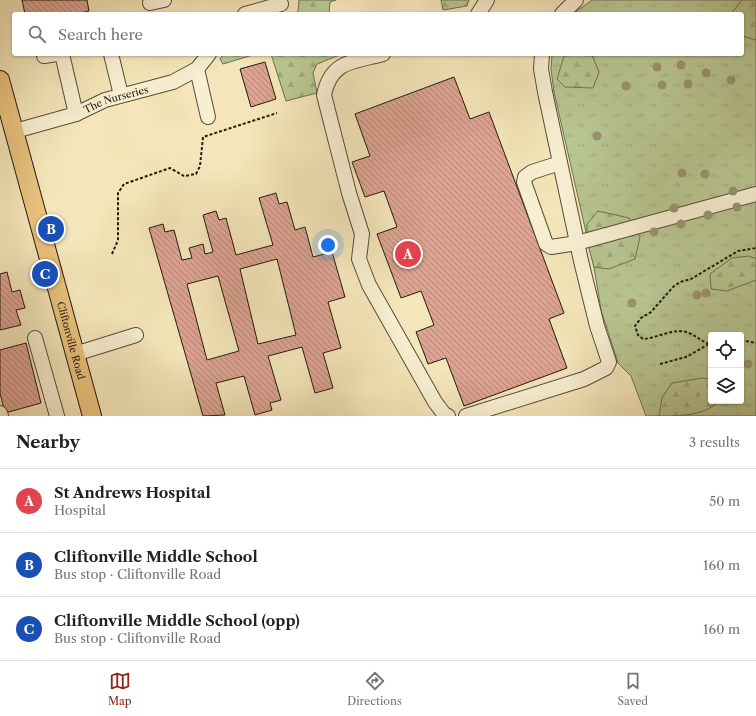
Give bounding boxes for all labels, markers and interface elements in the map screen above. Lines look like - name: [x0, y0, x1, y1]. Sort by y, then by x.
- search box: [12, 12, 744, 56]
- icon: search: [26, 23, 48, 45]
- text: Search here: [58, 25, 143, 44]
- street label: The Nurseries: [81, 82, 150, 116]
- pin: B: [38, 214, 64, 244]
- your location: [318, 235, 338, 255]
- pin: A: [395, 239, 421, 269]
- pin: C: [32, 259, 58, 289]
- street label: Cliftonville Road: [54, 300, 88, 381]
- map controls: [708, 332, 744, 404]
- button: locate: [708, 332, 744, 368]
- button: layers: [708, 368, 744, 404]
- text: Nearby: [16, 432, 80, 452]
- text: 3 results: [689, 434, 740, 450]
- text: St Andrews Hospital: [54, 483, 211, 502]
- text: A: [24, 493, 34, 509]
- text: 50 m: [709, 493, 740, 509]
- text: Hospital: [54, 502, 106, 518]
- text: Cliftonville Middle School: [54, 547, 258, 566]
- text: B: [24, 557, 34, 573]
- text: 160 m: [703, 557, 740, 573]
- text: Bus stop · Cliftonville Road: [54, 566, 221, 582]
- text: Cliftonville Middle School (opp): [54, 611, 300, 630]
- text: C: [24, 621, 34, 637]
- text: 160 m: [703, 621, 740, 637]
- text: Bus stop · Cliftonville Road: [54, 630, 221, 646]
- tab: Map: [108, 670, 132, 708]
- tab: Directions: [347, 670, 402, 708]
- tab: Saved: [618, 670, 648, 708]

